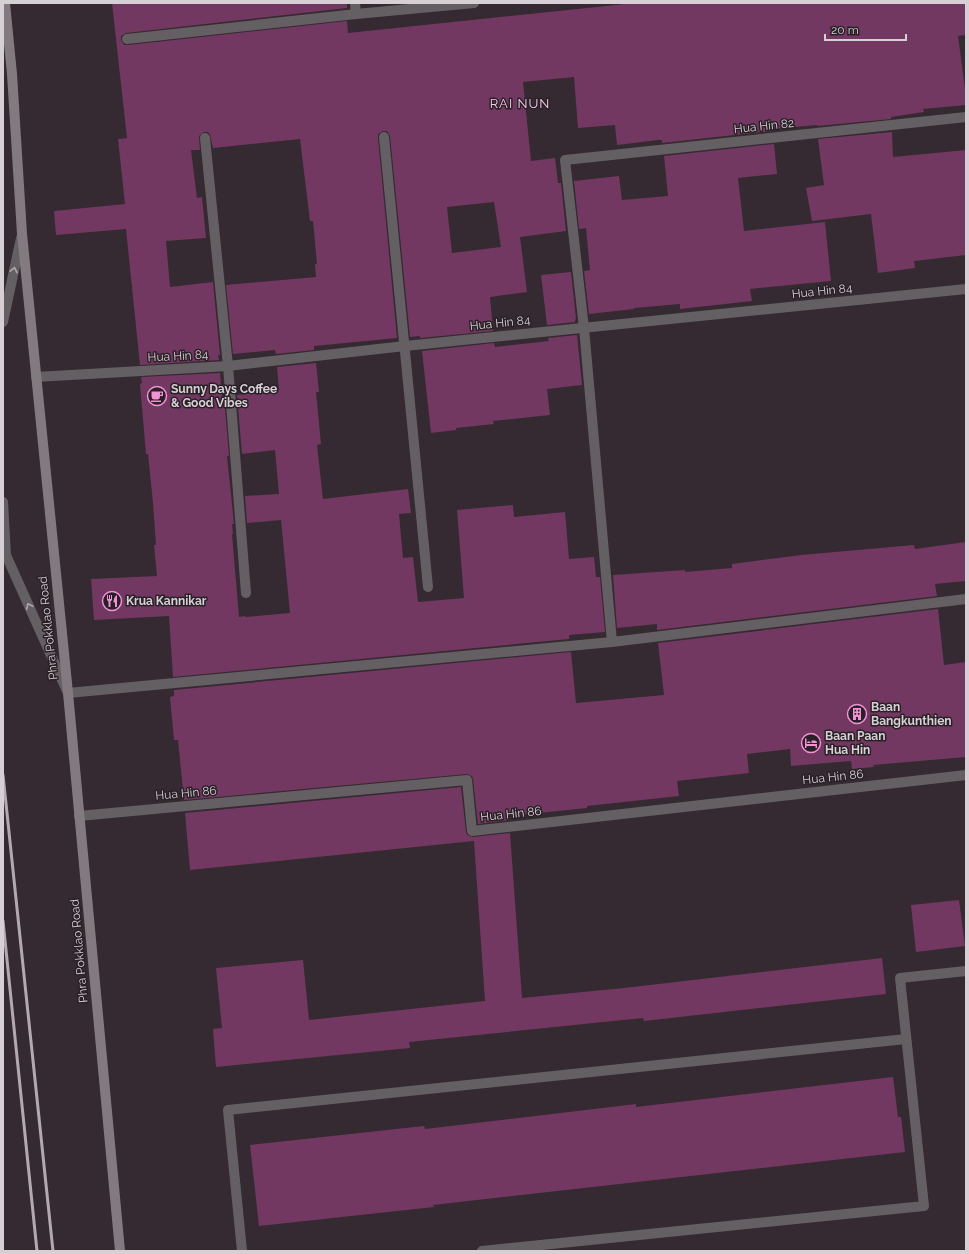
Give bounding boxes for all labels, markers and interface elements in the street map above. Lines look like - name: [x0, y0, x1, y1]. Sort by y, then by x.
- scale bar: [825, 16, 906, 42]
- text: 20 m: [831, 23, 859, 37]
- district label: RAI NUN: [490, 96, 550, 111]
- street label: Hua Hin 82: [733, 116, 795, 136]
- one-way arrow: [10, 267, 18, 274]
- street label: Hua Hin 84: [791, 281, 853, 301]
- street label: Hua Hin 84: [469, 313, 531, 333]
- street label: Hua Hin 84: [147, 347, 209, 365]
- place label: Sunny Days Coffee & Good Vibes: [171, 382, 277, 410]
- cafe icon: Sunny Days Coffee & Good Vibes: [146, 385, 168, 407]
- street label: Phra Pokklao Road: [36, 575, 60, 681]
- restaurant icon: Krua Kannikar: [101, 590, 123, 612]
- place label: Krua Kannikar: [126, 594, 207, 608]
- one-way arrow: [26, 603, 34, 610]
- place label: Baan Bangkunthien: [871, 700, 952, 728]
- building icon: Baan Bangkunthien: [846, 703, 868, 725]
- place label: Baan Paan Hua Hin: [825, 729, 885, 757]
- hotel icon: Baan Paan Hua Hin: [800, 732, 822, 754]
- street label: Hua Hin 86: [802, 767, 864, 787]
- street label: Hua Hin 86: [155, 783, 217, 803]
- street label: Hua Hin 86: [480, 804, 542, 824]
- street label: Phra Pokklao Road: [67, 898, 91, 1004]

